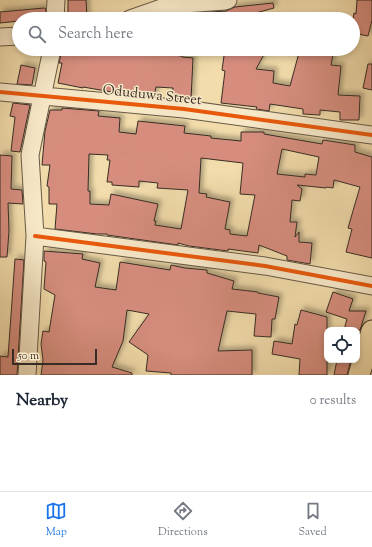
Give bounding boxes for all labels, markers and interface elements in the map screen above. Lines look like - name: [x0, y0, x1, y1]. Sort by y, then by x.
- search box: [12, 12, 360, 56]
- icon: search: [26, 23, 48, 45]
- text: Search here: [58, 24, 133, 45]
- street label: Oduduwa Street: [101, 81, 203, 111]
- map controls: [324, 327, 360, 363]
- button: locate: [324, 327, 360, 363]
- scale bar: [12, 347, 97, 366]
- text: 50 m: [18, 348, 39, 364]
- text: Nearby: [16, 389, 68, 413]
- text: 0 results: [310, 392, 356, 410]
- tab: Map: [45, 500, 67, 540]
- tab: Directions: [158, 500, 208, 540]
- tab: Saved: [298, 500, 327, 540]

